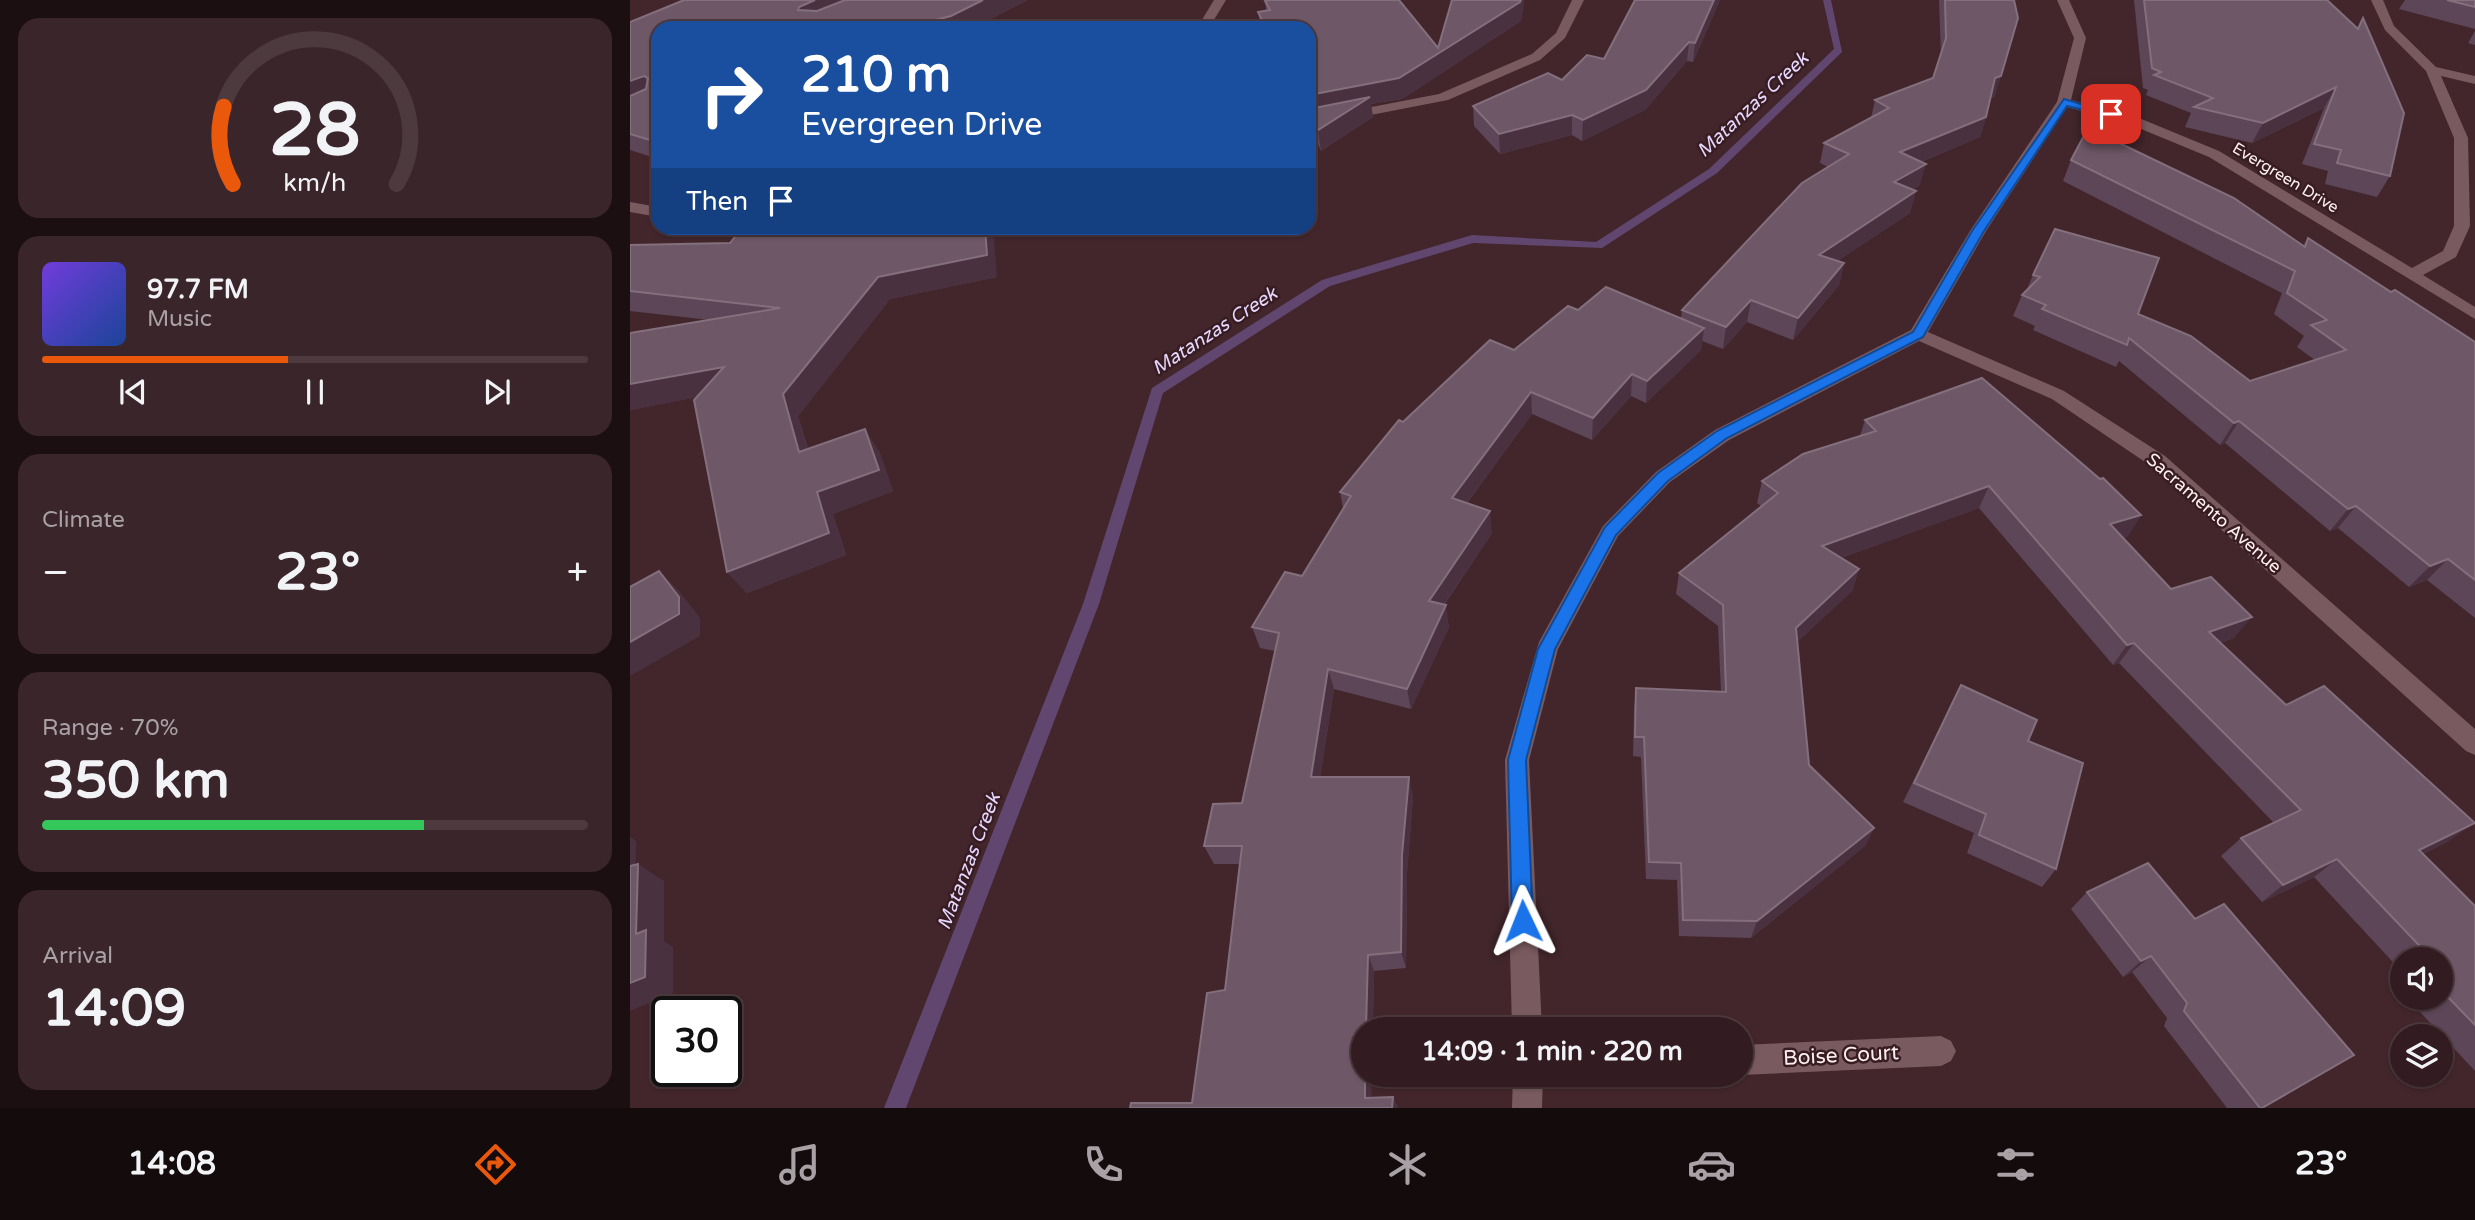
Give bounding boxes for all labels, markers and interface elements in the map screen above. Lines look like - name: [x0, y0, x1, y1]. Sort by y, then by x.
- text: 210 m: [801, 46, 951, 105]
- water label: Matanzas Creek: [1692, 46, 1814, 162]
- icon: right: [686, 49, 777, 140]
- pin: [2081, 84, 2141, 144]
- text: 28: [269, 87, 361, 175]
- icon: arrive: [2092, 95, 2130, 133]
- text: Evergreen Drive: [801, 106, 1042, 144]
- street label: Evergreen Drive: [2229, 138, 2342, 218]
- text: km/h: [284, 168, 346, 198]
- icon: arrive: [762, 182, 800, 220]
- text: Then: [686, 186, 748, 217]
- text: 97.7 FM: [147, 274, 249, 305]
- water label: Matanzas Creek: [1148, 281, 1282, 379]
- text: Music: [147, 305, 212, 333]
- icon: previous: [114, 373, 152, 411]
- icon: pause: [296, 373, 334, 411]
- icon: next: [478, 373, 516, 411]
- street label: Sacramento Avenue: [2142, 448, 2286, 578]
- text: Climate: [42, 506, 125, 534]
- text: 23°: [275, 541, 360, 604]
- text: −: [42, 550, 69, 596]
- text: +: [567, 550, 588, 596]
- text: Range · 70%: [42, 714, 178, 742]
- text: 350 km: [42, 749, 230, 812]
- water label: Matanzas Creek: [933, 788, 1006, 933]
- position arrow: [1486, 884, 1560, 958]
- text: Arrival: [42, 942, 113, 970]
- map controls: [2390, 947, 2453, 1087]
- button: sound: [2390, 947, 2453, 1010]
- text: 14:09: [42, 977, 186, 1040]
- speed limit sign: 30: [651, 996, 742, 1087]
- button: layers: [2390, 1024, 2453, 1087]
- text: 14:09 · 1 min · 220 m: [1421, 1036, 1683, 1067]
- street label: Boise Court: [1783, 1040, 1899, 1071]
- icon: directions: [471, 1140, 520, 1189]
- icon: music: [775, 1140, 824, 1189]
- icon: phone: [1079, 1140, 1128, 1189]
- icon: climate: [1383, 1140, 1432, 1189]
- icon: car: [1687, 1140, 1736, 1189]
- icon: filters: [1991, 1140, 2040, 1189]
- text: 14:08: [127, 1145, 216, 1183]
- text: 23°: [2295, 1145, 2347, 1183]

